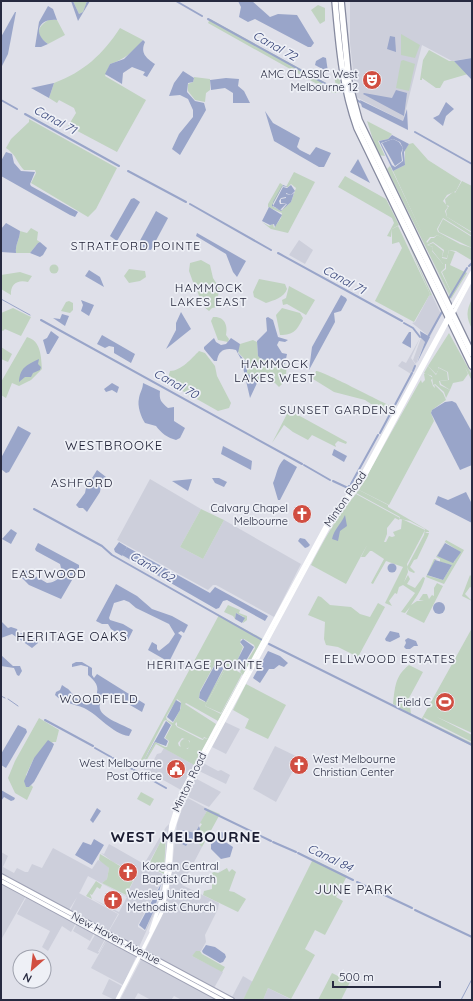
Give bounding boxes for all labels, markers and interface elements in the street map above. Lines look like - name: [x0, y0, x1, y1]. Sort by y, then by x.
- water label: Canal 72: [251, 27, 301, 64]
- place label: AMC CLASSIC West Melbourne 12: [261, 67, 358, 94]
- theatre icon: AMC CLASSIC West Melbourne 12: [361, 69, 383, 91]
- water label: Canal 71: [31, 102, 81, 138]
- district label: STRATFORD POINTE: [71, 238, 201, 253]
- water label: Canal 71: [320, 262, 370, 298]
- district label: HAMMOCK LAKES EAST: [170, 280, 248, 309]
- district label: HAMMOCK LAKES WEST: [234, 356, 316, 385]
- water label: Canal 70: [151, 365, 202, 402]
- district label: SUNSET GARDENS: [279, 402, 397, 417]
- district label: WESTBROOKE: [65, 437, 163, 453]
- street label: Minton Road: [321, 468, 369, 530]
- district label: ASHFORD: [51, 475, 113, 490]
- place label: Calvary Chapel Melbourne: [210, 501, 288, 528]
- church icon: Calvary Chapel Melbourne: [291, 503, 313, 525]
- water label: Canal 62: [128, 548, 178, 586]
- district label: EASTWOOD: [11, 566, 87, 581]
- district label: HERITAGE OAKS: [16, 628, 128, 644]
- district label: FELLWOOD ESTATES: [324, 651, 456, 666]
- district label: HERITAGE POINTE: [147, 657, 263, 672]
- district label: WOODFIELD: [59, 691, 139, 706]
- sports icon: Field C: [434, 691, 456, 713]
- place label: Field C: [397, 695, 431, 709]
- street label: Minton Road: [169, 750, 209, 814]
- place label: West Melbourne Christian Center: [313, 752, 396, 779]
- church icon: West Melbourne Christian Center: [288, 754, 310, 776]
- place label: West Melbourne Post Office: [79, 756, 162, 783]
- public building icon: West Melbourne Post Office: [165, 758, 187, 780]
- district label: WEST MELBOURNE: [111, 827, 261, 846]
- water label: Canal 84: [305, 840, 356, 875]
- place label: Korean Central Baptist Church: [142, 859, 219, 886]
- church icon: Korean Central Baptist Church: [117, 861, 139, 883]
- district label: JUNE PARK: [314, 881, 394, 897]
- place label: Wesley United Methodist Church: [127, 887, 215, 914]
- church icon: Wesley United Methodist Church: [102, 889, 124, 911]
- street label: New Haven Avenue: [69, 909, 163, 967]
- north arrow: [12, 949, 52, 989]
- scale bar: [333, 963, 440, 989]
- text: 500 m: [339, 969, 374, 984]
- text: N: [20, 970, 34, 986]

